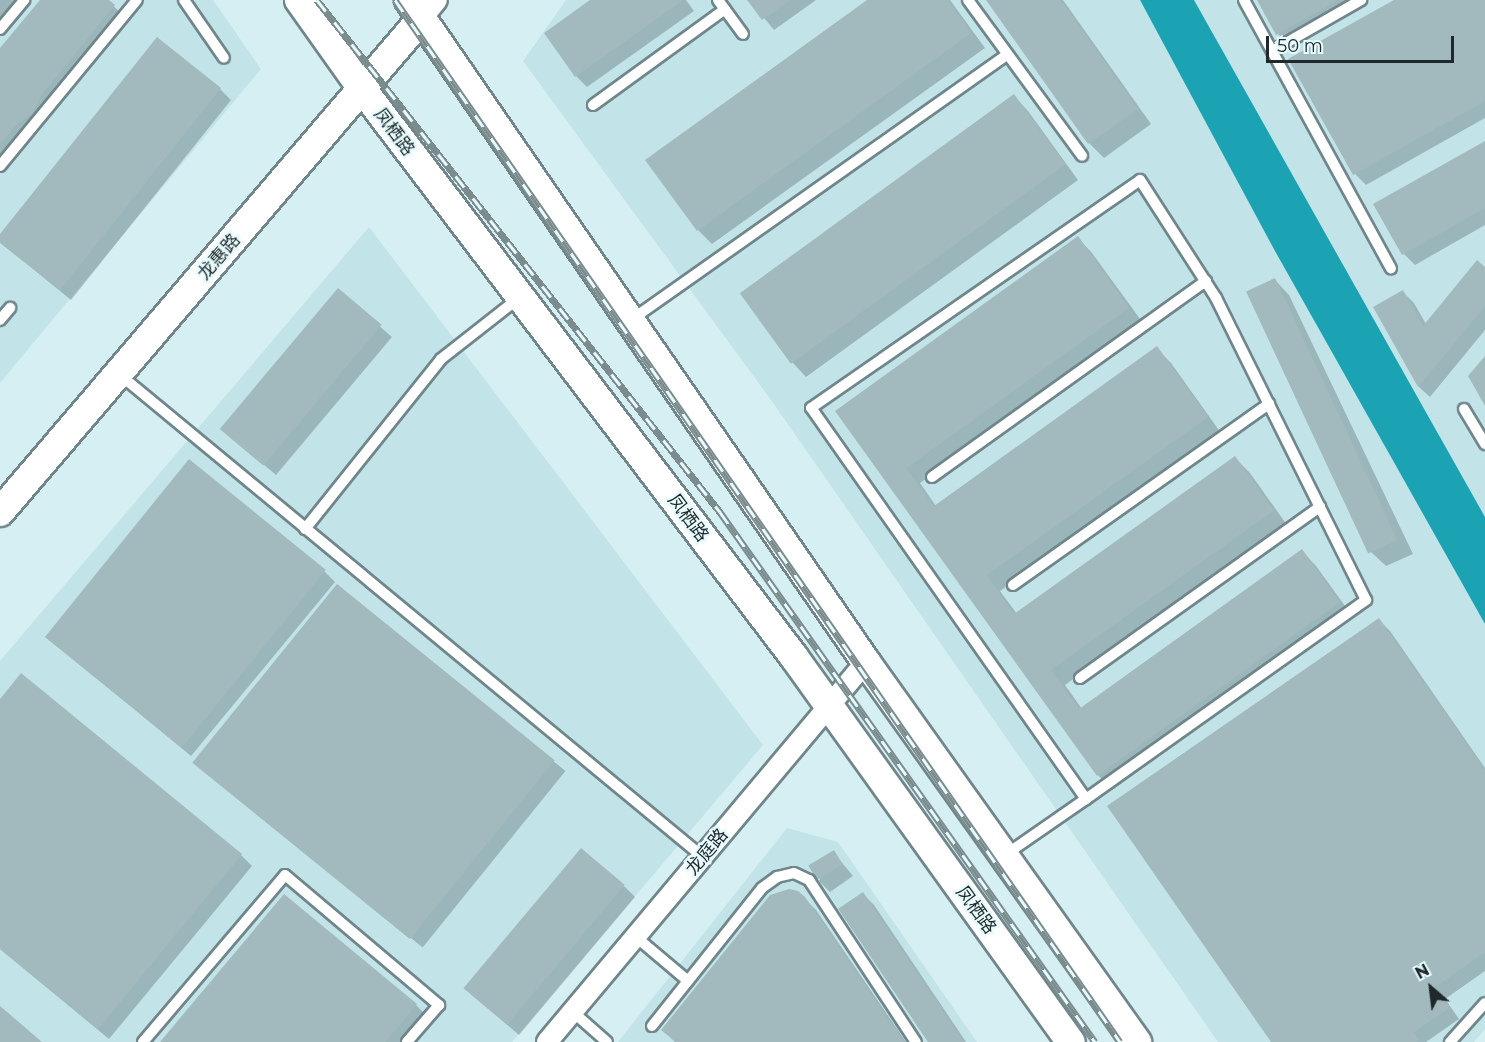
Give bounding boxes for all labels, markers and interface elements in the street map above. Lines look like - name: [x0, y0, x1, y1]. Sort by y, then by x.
- scale bar: [1269, 24, 1456, 62]
- text: 50 m: [1277, 35, 1323, 57]
- street label: 凤栖路: [369, 104, 419, 160]
- street label: 龙惠路: [193, 230, 245, 284]
- street label: 凤栖路: [663, 490, 713, 546]
- street label: 龙庭路: [681, 824, 733, 880]
- street label: 凤栖路: [951, 882, 1001, 938]
- north arrow: [1401, 958, 1461, 1018]
- text: N: [1412, 960, 1432, 983]

